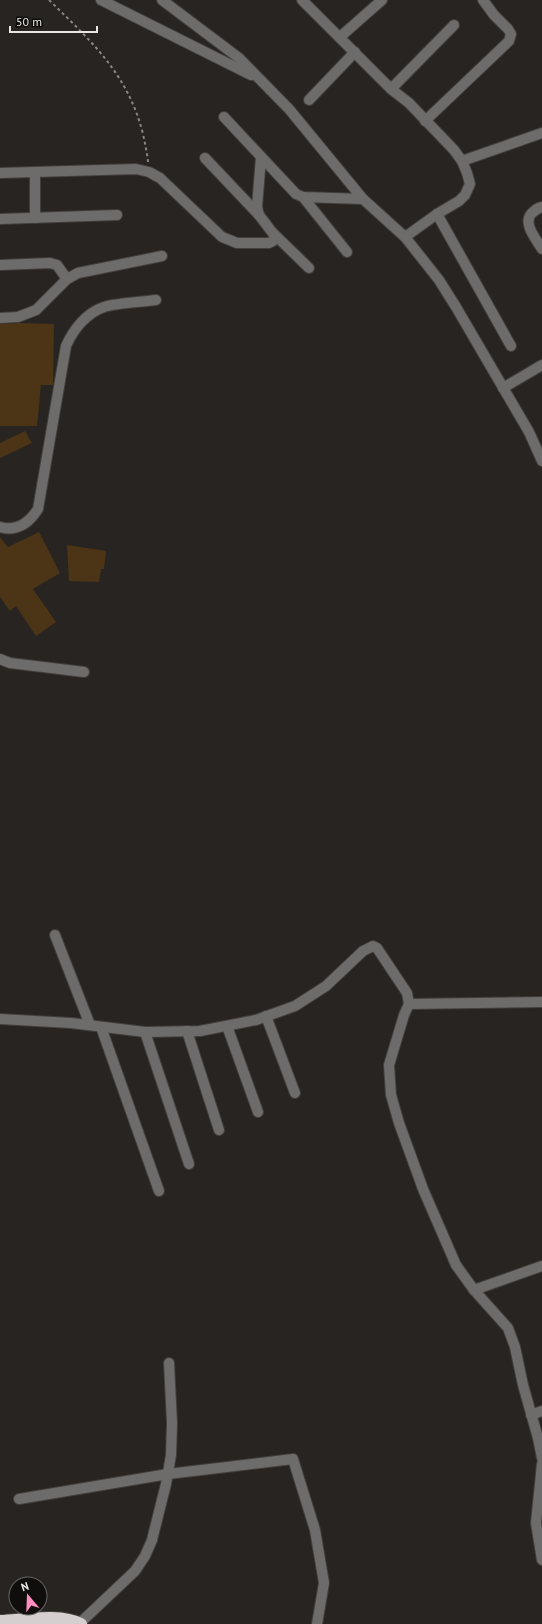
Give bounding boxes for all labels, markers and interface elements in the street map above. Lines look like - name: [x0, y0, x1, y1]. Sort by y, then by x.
- scale bar: [10, 8, 97, 34]
- text: 50 m: [16, 14, 42, 29]
- north arrow: [8, 1576, 48, 1616]
- text: N: [19, 1579, 30, 1594]

